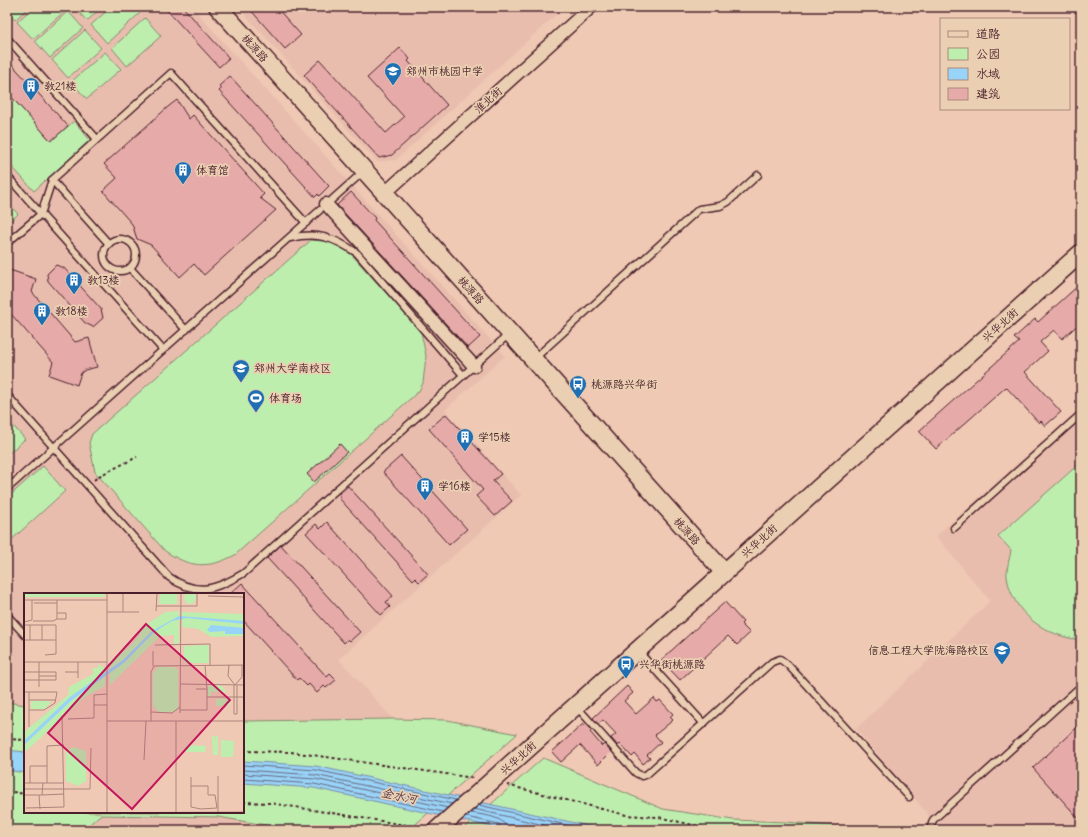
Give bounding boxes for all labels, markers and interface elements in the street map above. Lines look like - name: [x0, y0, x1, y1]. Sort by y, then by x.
- legend: [940, 18, 1070, 110]
- text: 道路: [976, 26, 1000, 41]
- street label: 桃源路: [239, 31, 271, 65]
- text: 公园: [976, 46, 1000, 61]
- school or university icon: 郑州市桃园中学: [383, 61, 403, 86]
- place label: 郑州市桃园中学: [406, 64, 483, 78]
- text: 水域: [976, 66, 1000, 81]
- building icon: 教21楼: [21, 76, 41, 101]
- place label: 教21楼: [44, 79, 76, 93]
- street label: 淮北街: [471, 83, 506, 116]
- text: 建筑: [976, 86, 1000, 101]
- building icon: 体育馆: [173, 160, 193, 185]
- place label: 体育馆: [196, 163, 229, 177]
- building icon: 教13楼: [64, 270, 84, 295]
- place label: 教13楼: [87, 273, 120, 287]
- street label: 桃源路: [455, 273, 487, 307]
- building icon: 教18楼: [32, 301, 52, 326]
- place label: 教18楼: [55, 304, 88, 318]
- street label: 兴华北街: [979, 304, 1022, 345]
- school or university icon: 郑州大学南校区: [231, 358, 251, 383]
- place label: 郑州大学南校区: [254, 361, 331, 375]
- bus stop icon: 桃源路兴华街: [568, 374, 588, 399]
- place label: 桃源路兴华街: [591, 377, 658, 391]
- sports icon: 体育场: [246, 388, 266, 413]
- place label: 体育场: [269, 391, 302, 405]
- building icon: 学15楼: [455, 427, 475, 452]
- place label: 学15楼: [478, 430, 511, 444]
- building icon: 学16楼: [415, 476, 435, 501]
- place label: 学16楼: [438, 479, 471, 493]
- street label: 桃源路: [671, 514, 703, 548]
- street label: 兴华北街: [738, 520, 781, 561]
- inset map: [24, 593, 244, 813]
- school or university icon: 信息工程大学陇海路校区: [992, 640, 1012, 665]
- place label: 信息工程大学陇海路校区: [868, 643, 989, 657]
- bus stop icon: 兴华街桃源路: [616, 654, 636, 679]
- place label: 兴华街桃源路: [639, 657, 705, 671]
- street label: 兴华北街: [497, 737, 540, 778]
- water label: 金水河: [380, 784, 420, 807]

